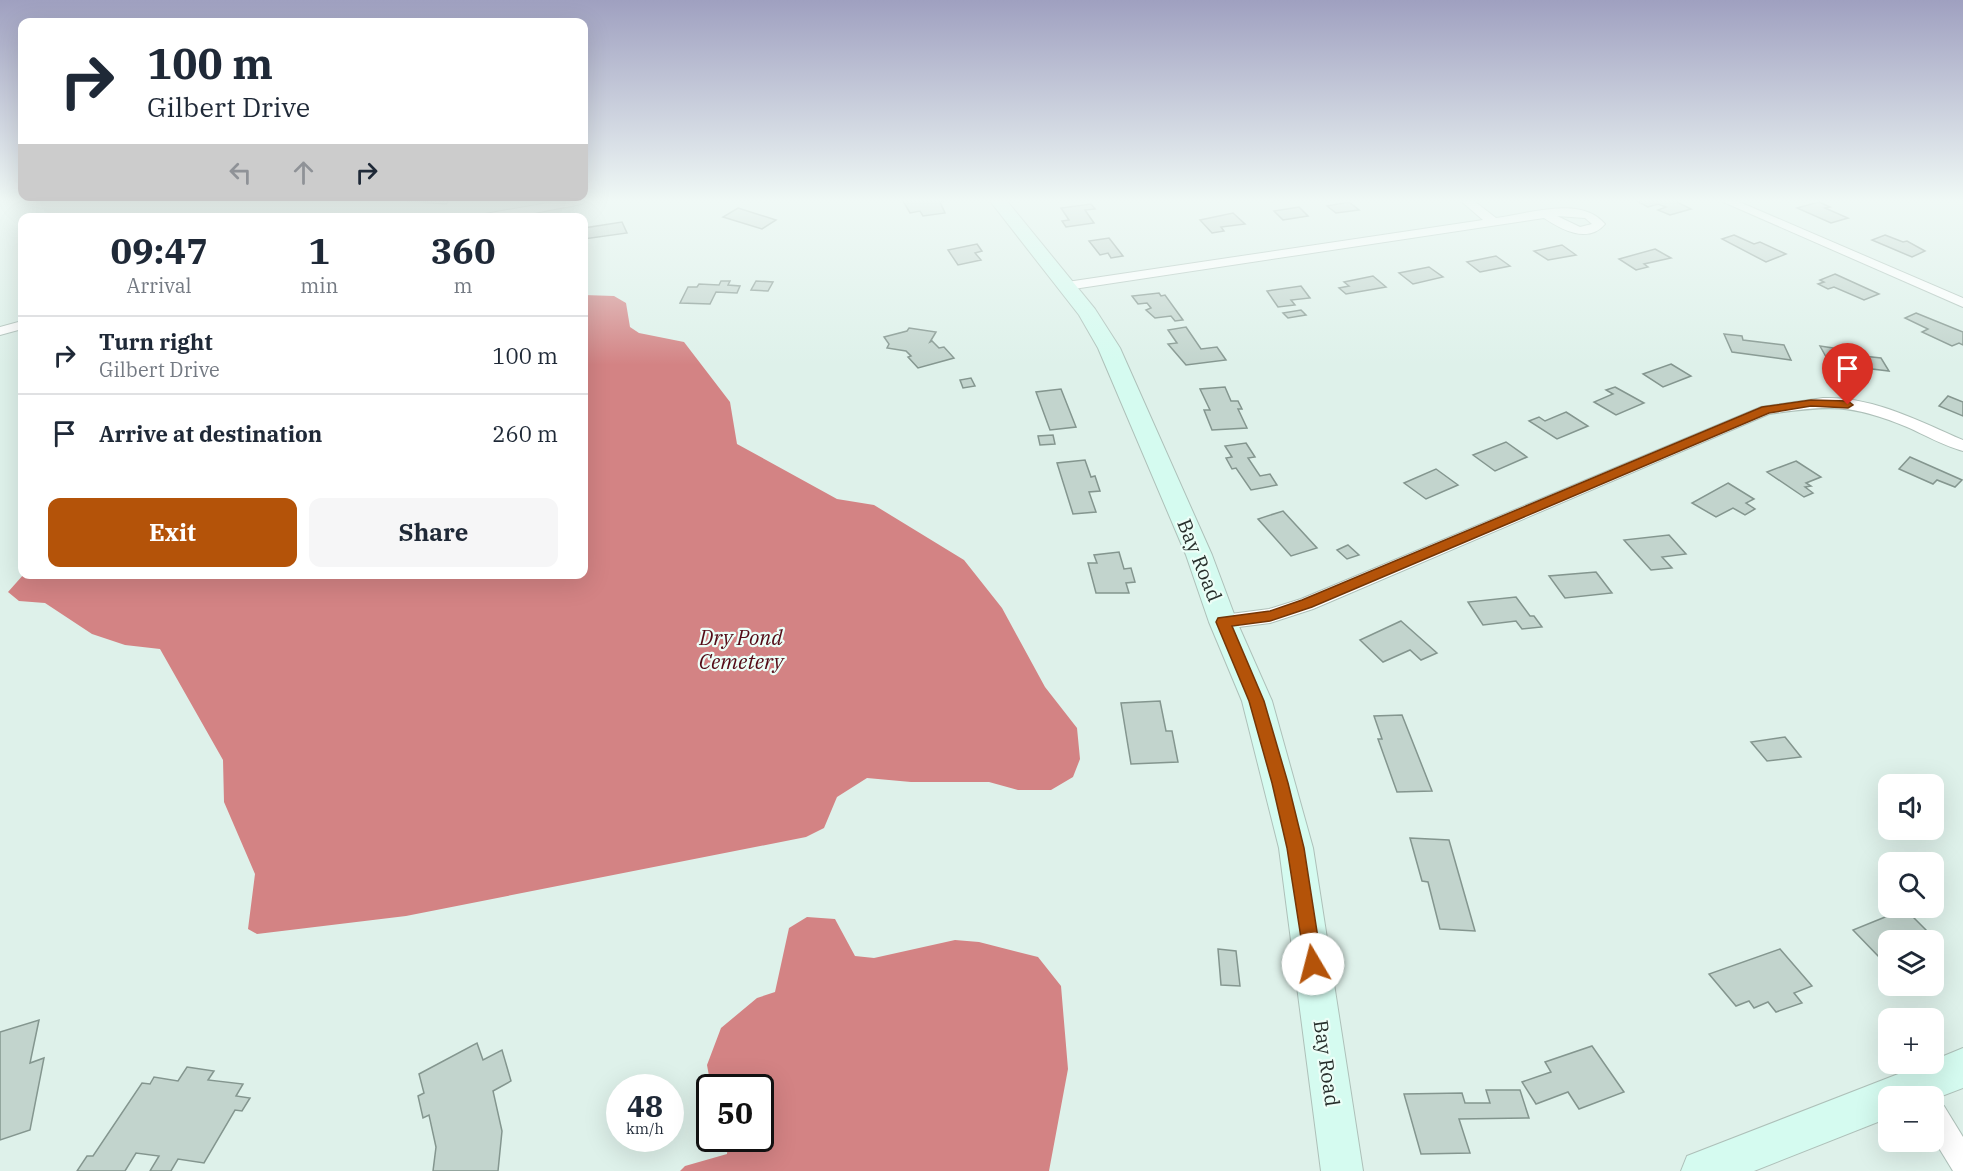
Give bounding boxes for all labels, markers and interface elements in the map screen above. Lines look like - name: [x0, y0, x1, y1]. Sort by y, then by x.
- text: 100 m: [147, 36, 273, 91]
- icon: right: [48, 42, 126, 120]
- text: Gilbert Drive: [147, 89, 310, 124]
- icon: left: [224, 156, 257, 189]
- icon: ahead: [287, 156, 320, 189]
- icon: right: [350, 156, 383, 189]
- text: 09:47: [110, 227, 208, 274]
- text: 1: [308, 227, 330, 274]
- text: 360: [431, 227, 496, 274]
- text: Arrival: [127, 272, 192, 299]
- text: min: [300, 272, 338, 299]
- text: m: [454, 272, 473, 299]
- text: Turn right: [99, 327, 213, 356]
- icon: right: [48, 339, 81, 372]
- text: 100 m: [492, 341, 558, 370]
- pin: [1822, 343, 1873, 405]
- icon: arrive: [1831, 352, 1864, 385]
- text: Gilbert Drive: [99, 356, 220, 383]
- icon: arrive: [48, 417, 81, 450]
- text: Arrive at destination: [99, 419, 322, 448]
- text: 260 m: [492, 419, 558, 448]
- button: Exit: [48, 498, 297, 567]
- button: Share: [309, 498, 558, 567]
- street label: Bay Road: [1171, 515, 1229, 605]
- water label: Dry Pond Cemetery: [698, 623, 786, 675]
- map controls: [1878, 774, 1944, 1152]
- button: sound: [1878, 774, 1944, 840]
- button: search: [1878, 852, 1944, 918]
- button: layers: [1878, 930, 1944, 996]
- position arrow: [1281, 932, 1345, 996]
- button: +: [1878, 1008, 1944, 1074]
- street label: Bay Road: [1308, 1018, 1346, 1108]
- speed limit sign: 50: [696, 1074, 774, 1152]
- text: 48: [627, 1086, 663, 1125]
- button: −: [1878, 1086, 1944, 1152]
- text: km/h: [626, 1119, 664, 1138]

